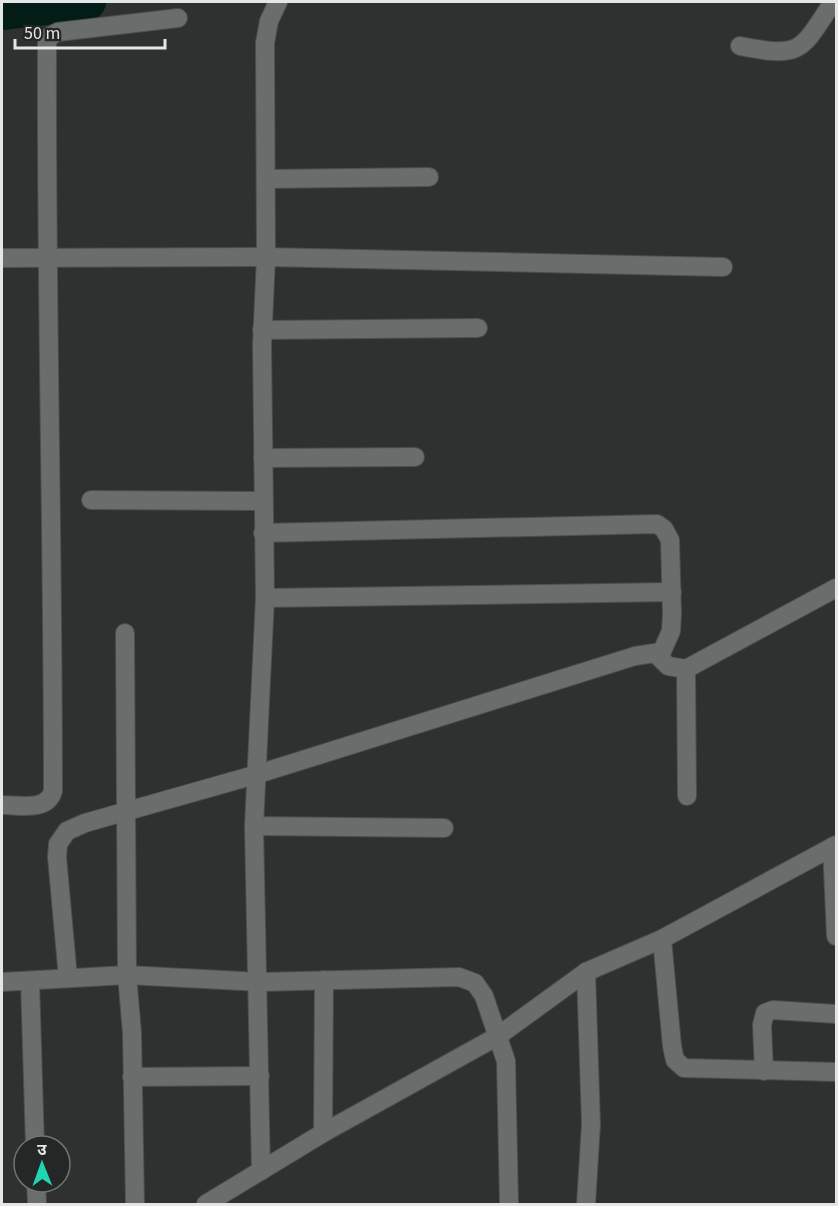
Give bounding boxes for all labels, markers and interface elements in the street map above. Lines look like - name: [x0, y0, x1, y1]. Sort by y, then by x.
- scale bar: [15, 12, 165, 50]
- text: 50 m: [24, 21, 60, 46]
- north arrow: [12, 1134, 72, 1194]
- text: उ: [37, 1139, 47, 1161]

